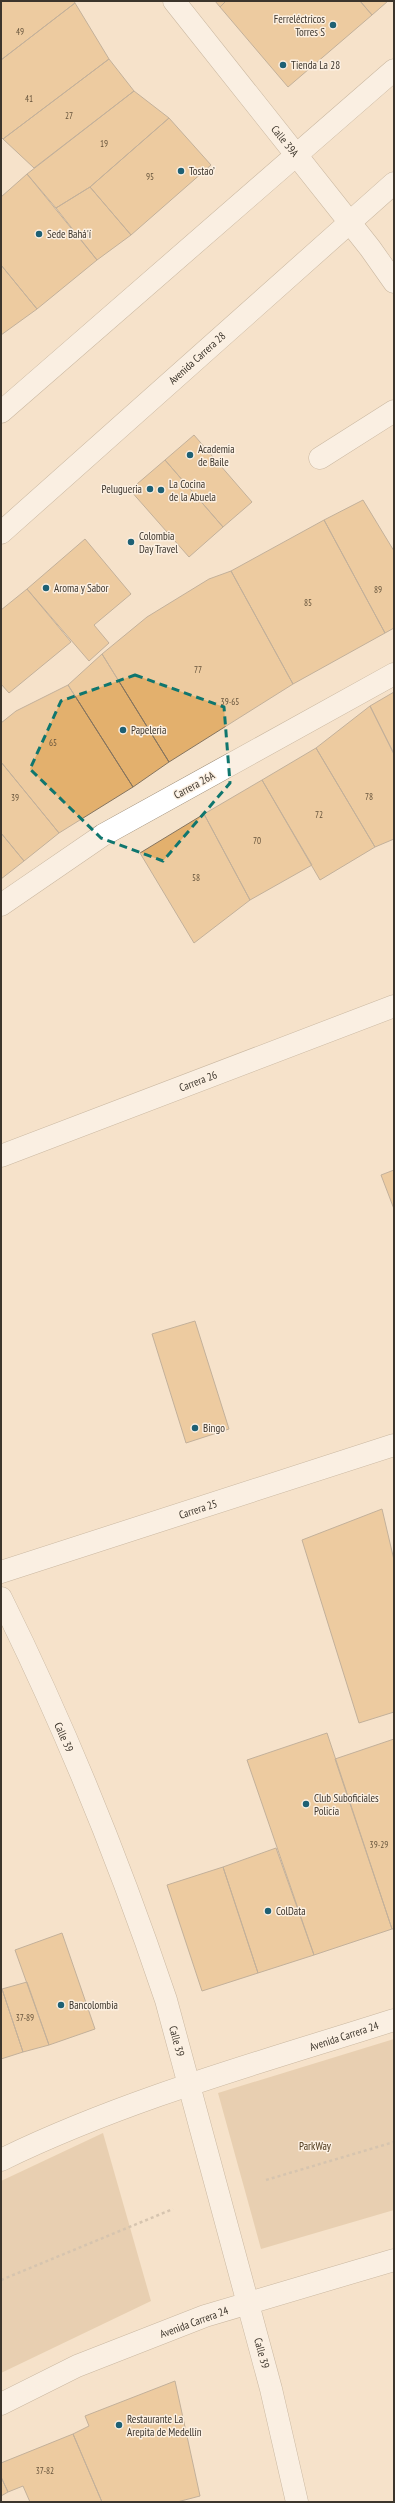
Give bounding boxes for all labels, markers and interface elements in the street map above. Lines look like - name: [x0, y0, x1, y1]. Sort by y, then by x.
- place label: Ferreléctricos Torres S: [274, 12, 325, 39]
- marker: Ferreléctricos Torres S: [328, 20, 338, 30]
- house number: 49: [16, 26, 24, 37]
- place label: Tienda La 28: [291, 58, 340, 72]
- marker: Tienda La 28: [278, 60, 288, 70]
- house number: 41: [25, 93, 33, 104]
- house number: 27: [65, 110, 73, 121]
- street label: Calle 39A: [268, 122, 302, 160]
- house number: 19: [100, 138, 108, 149]
- place label: Tostao’: [189, 164, 215, 178]
- marker: Tostao’: [176, 166, 186, 176]
- house number: 95: [146, 171, 154, 182]
- place label: Sede Bahá'í: [47, 227, 92, 241]
- marker: Sede Bahá'í: [34, 229, 44, 239]
- street label: Avenida Carrera 28: [166, 329, 228, 387]
- place label: Academia de Baile: [198, 442, 235, 469]
- marker: Academia de Baile: [185, 450, 195, 460]
- place label: La Cocina de la Abuela: [169, 477, 216, 504]
- place label: Pelugueria: [102, 482, 142, 496]
- marker: Pelugueria: [145, 484, 155, 494]
- marker: La Cocina de la Abuela: [156, 485, 166, 495]
- place label: Colombia Day Travel: [139, 529, 178, 556]
- marker: Colombia Day Travel: [126, 537, 136, 547]
- place label: Aroma y Sabor: [54, 581, 109, 595]
- marker: Aroma y Sabor: [41, 583, 51, 593]
- house number: 89: [374, 584, 382, 595]
- house number: 85: [304, 597, 312, 608]
- house number: 77: [194, 664, 202, 675]
- house number: 39-65: [221, 696, 239, 707]
- place label: Papeleria: [131, 723, 166, 737]
- marker: Papeleria: [118, 725, 128, 735]
- house number: 65: [49, 737, 57, 748]
- street label: Carrera 26A: [171, 768, 218, 802]
- house number: 78: [365, 791, 373, 802]
- house number: 39: [11, 792, 19, 803]
- house number: 72: [315, 809, 323, 820]
- house number: 70: [253, 835, 261, 846]
- house number: 58: [192, 872, 200, 883]
- street label: Carrera 26: [177, 1067, 219, 1095]
- place label: Bingo: [203, 1421, 225, 1435]
- marker: Bingo: [190, 1423, 200, 1433]
- street label: Carrera 25: [177, 1496, 219, 1522]
- street label: Calle 39: [51, 1720, 77, 1754]
- place label: Club Suboficiales Policía: [314, 1791, 379, 1818]
- marker: Club Suboficiales Policía: [301, 1799, 311, 1809]
- house number: 39-29: [370, 1839, 388, 1850]
- place label: ColData: [276, 1904, 306, 1918]
- marker: ColData: [263, 1906, 273, 1916]
- place label: Bancolombia: [69, 1998, 118, 2012]
- marker: Bancolombia: [56, 2000, 66, 2010]
- house number: 37-89: [16, 2012, 34, 2023]
- street label: Avenida Carrera 24: [308, 2018, 380, 2054]
- street label: Calle 39: [166, 2024, 188, 2058]
- park label: ParkWay: [299, 2139, 332, 2153]
- street label: Avenida Carrera 24: [158, 2303, 230, 2341]
- street label: Calle 39: [251, 2336, 273, 2370]
- place label: Restaurante La Arepita de Medellín: [127, 2412, 202, 2439]
- marker: Restaurante La Arepita de Medellín: [114, 2420, 124, 2430]
- house number: 37-82: [36, 2465, 54, 2476]

